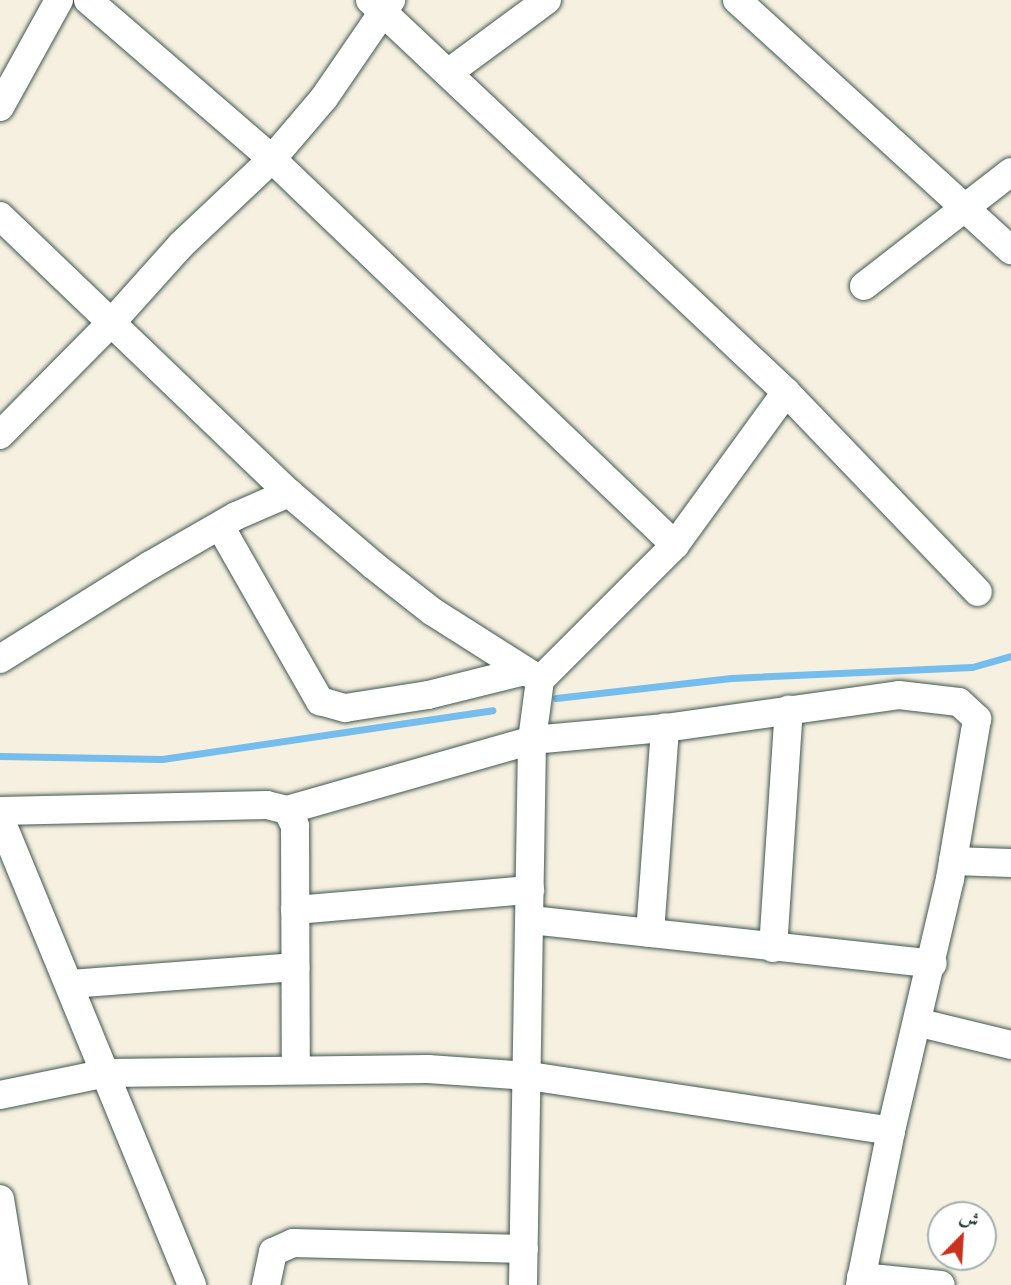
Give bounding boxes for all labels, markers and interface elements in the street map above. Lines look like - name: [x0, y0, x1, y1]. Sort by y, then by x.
- north arrow: [927, 1201, 997, 1271]
- text: ش: [957, 1204, 983, 1233]

